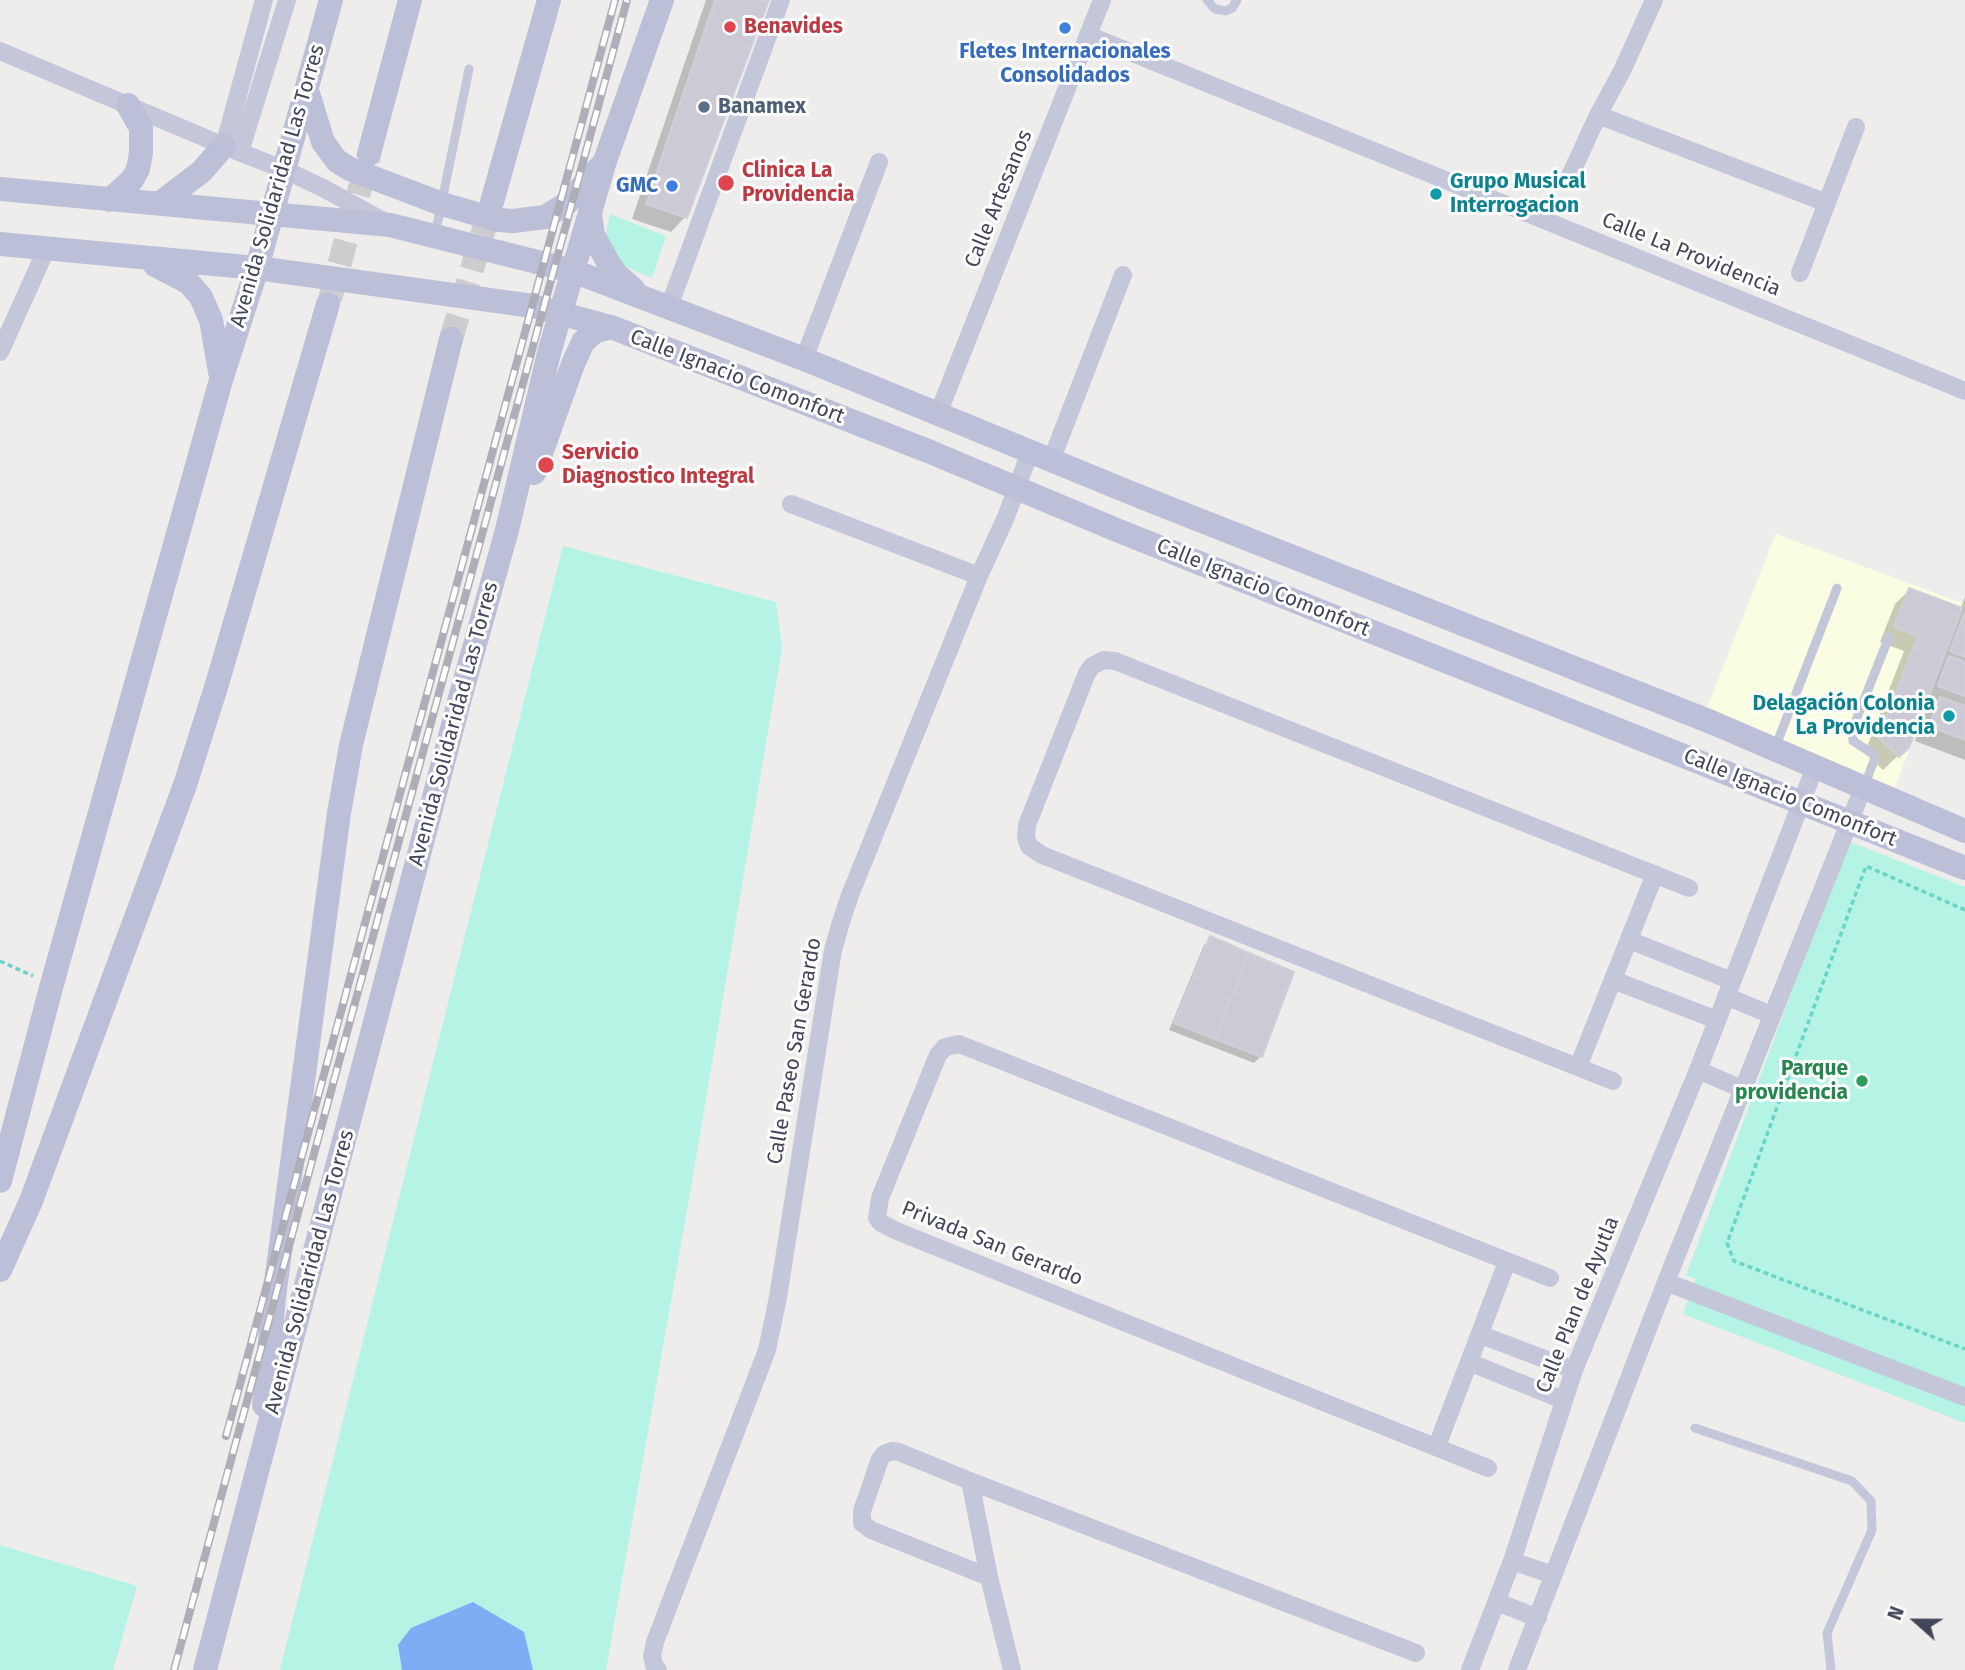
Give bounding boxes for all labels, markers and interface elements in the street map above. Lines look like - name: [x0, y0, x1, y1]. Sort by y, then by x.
- place label: Benavides: [744, 14, 843, 40]
- marker: Benavides: [722, 19, 738, 35]
- marker: Fletes Internacionales Consolidados: [1057, 20, 1073, 36]
- place label: Fletes Internacionales Consolidados: [959, 39, 1171, 89]
- street label: Avenida Solidaridad Las Torres: [226, 42, 330, 330]
- place label: Banamex: [718, 94, 806, 120]
- marker: Banamex: [696, 99, 712, 115]
- street label: Calle Artesanos: [960, 126, 1038, 272]
- place label: Clinica La Providencia: [742, 158, 855, 208]
- place label: Grupo Musical Interrogacion: [1450, 169, 1586, 219]
- place label: GMC: [616, 173, 658, 199]
- marker: Clinica La Providencia: [716, 173, 736, 193]
- marker: GMC: [664, 178, 680, 194]
- marker: Grupo Musical Interrogacion: [1428, 186, 1444, 202]
- street label: Calle La Providencia: [1598, 208, 1784, 302]
- street label: Calle Ignacio Comonfort: [626, 324, 848, 430]
- place label: Servicio Diagnostico Integral: [562, 440, 754, 490]
- marker: Servicio Diagnostico Integral: [536, 455, 556, 475]
- street label: Calle Ignacio Comonfort: [1153, 534, 1373, 642]
- street label: Avenida Solidaridad Las Torres: [404, 579, 504, 869]
- place label: Delagación Colonia La Providencia: [1753, 691, 1935, 741]
- marker: Delagación Colonia La Providencia: [1941, 708, 1957, 724]
- street label: Calle Ignacio Comonfort: [1680, 744, 1900, 852]
- street label: Calle Paseo San Gerardo: [763, 936, 827, 1166]
- place label: Parque providencia: [1735, 1056, 1848, 1106]
- marker: Parque providencia: [1854, 1073, 1870, 1089]
- street label: Avenida Solidaridad Las Torres: [260, 1127, 360, 1417]
- street label: Privada San Gerardo: [898, 1196, 1086, 1292]
- street label: Calle Plan de Ayutla: [1531, 1213, 1625, 1397]
- north arrow: [1881, 1586, 1951, 1656]
- text: N: [1883, 1603, 1909, 1623]

